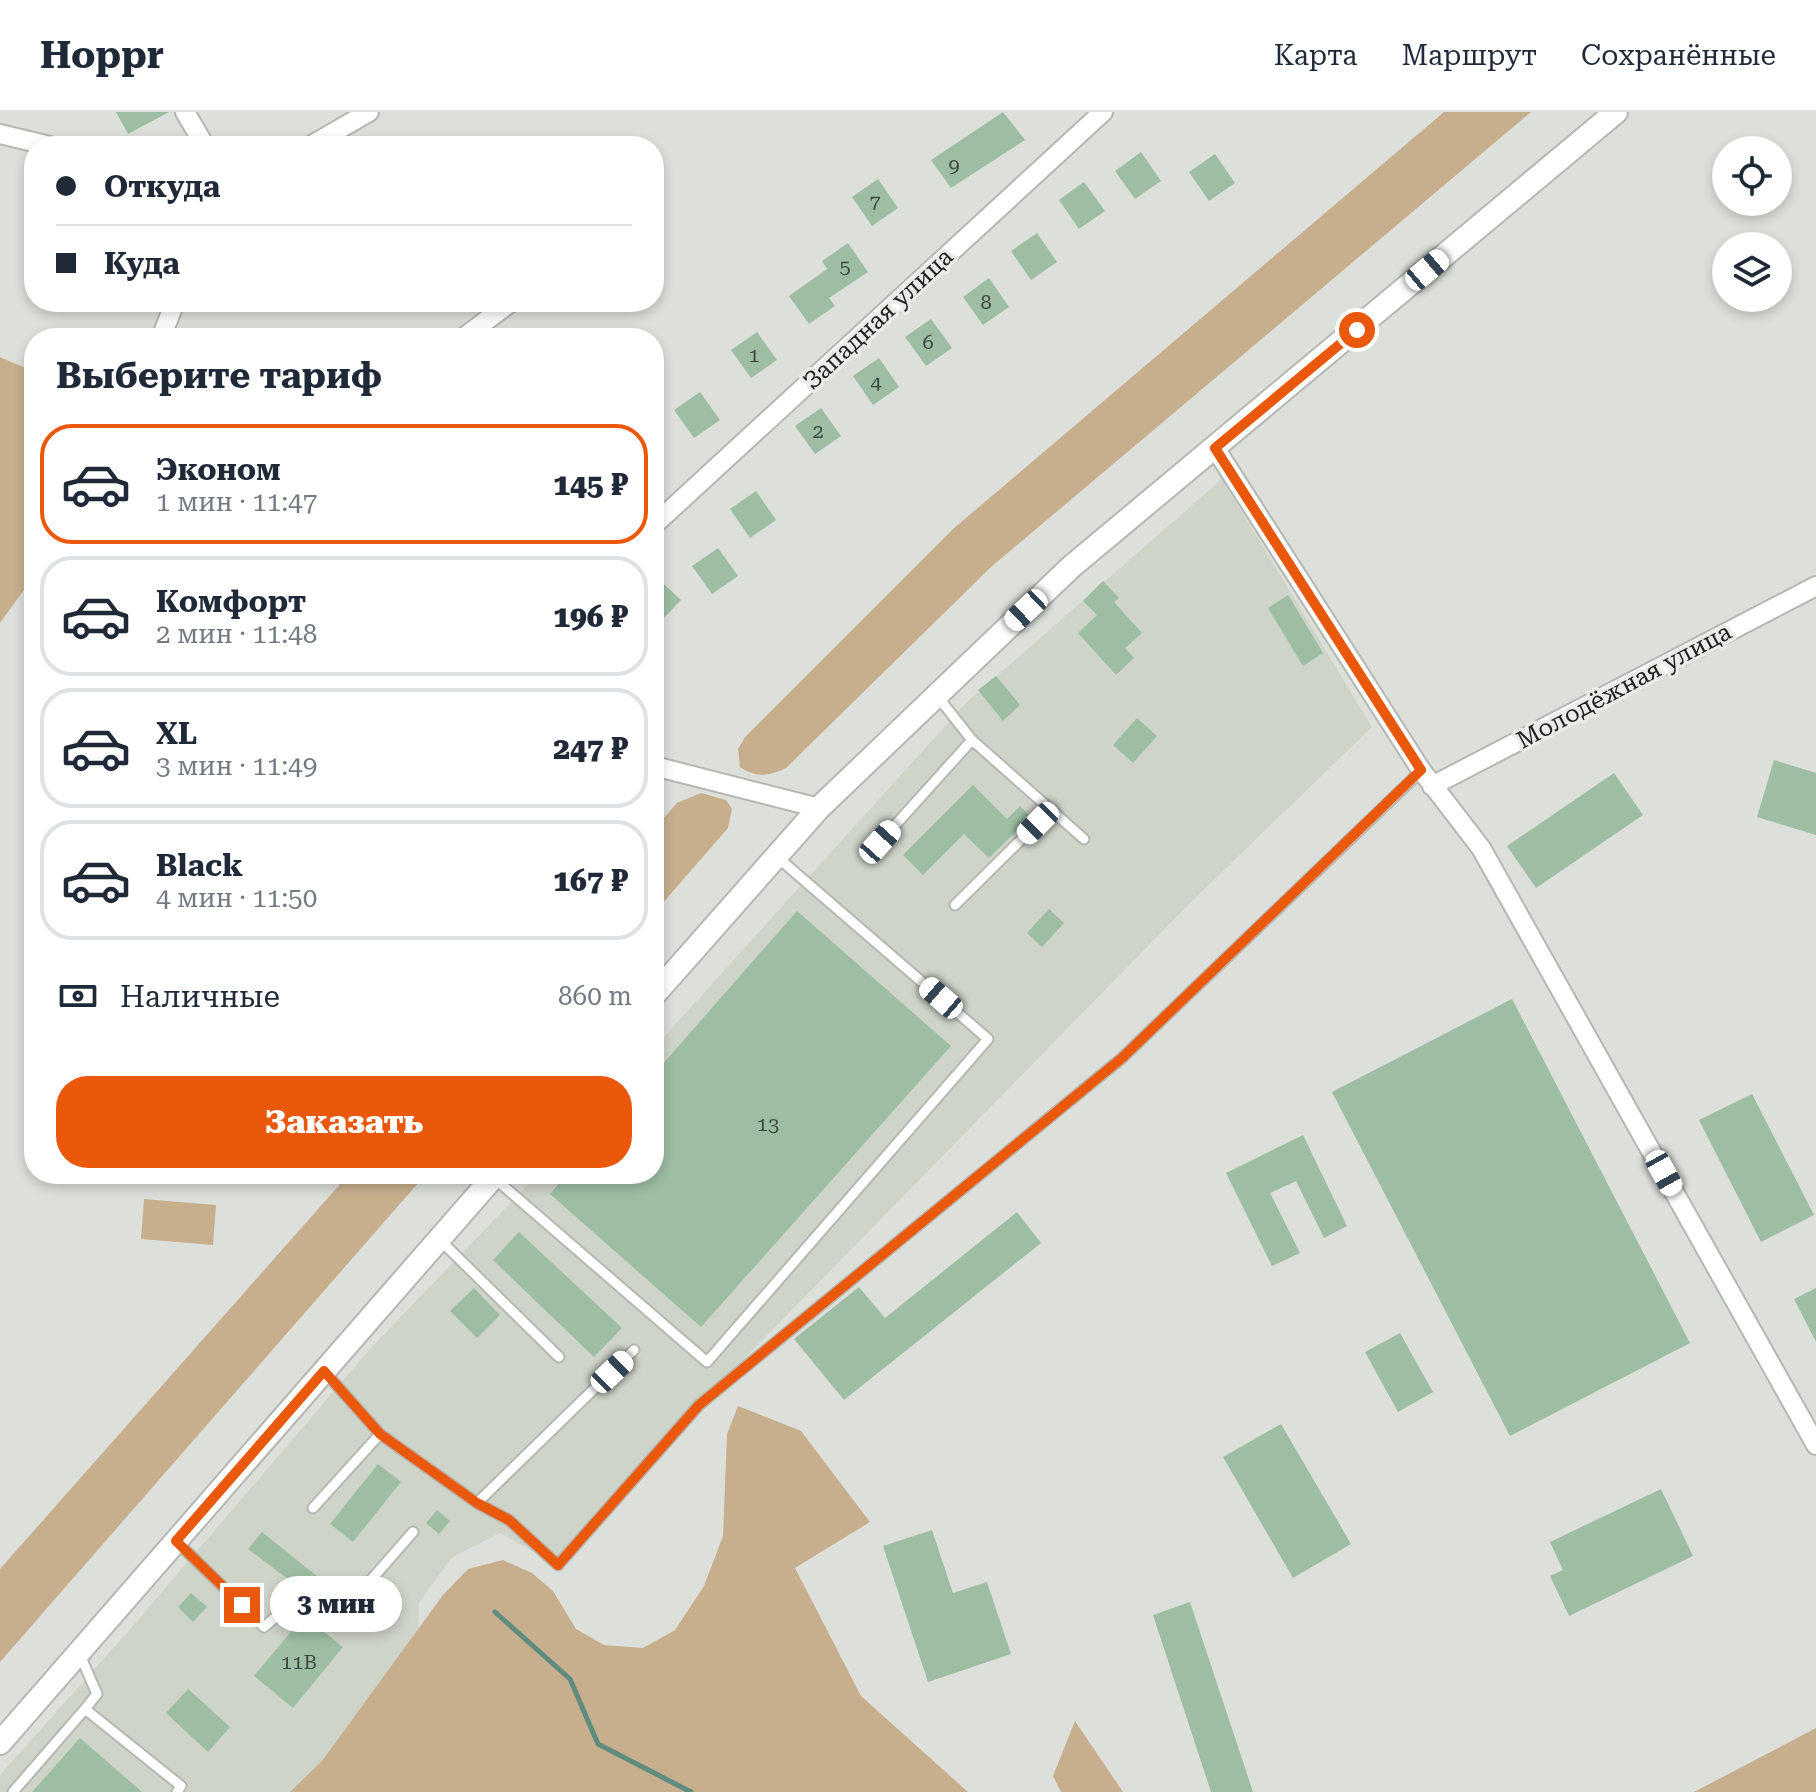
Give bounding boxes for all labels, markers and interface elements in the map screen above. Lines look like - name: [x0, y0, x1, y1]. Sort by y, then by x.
- text: Hoppr: [40, 33, 164, 77]
- text: Карта: [1274, 39, 1358, 72]
- text: Маршрут: [1402, 39, 1537, 72]
- text: Сохранённые: [1581, 39, 1776, 72]
- map controls: [1712, 136, 1792, 312]
- button: locate: [1712, 136, 1792, 216]
- house number: 9: [948, 153, 960, 177]
- text: Откуда: [104, 169, 220, 204]
- house number: 7: [869, 190, 881, 214]
- button: layers: [1712, 232, 1792, 312]
- street label: Западная улица: [797, 243, 959, 395]
- car: [1401, 245, 1453, 295]
- text: Куда: [104, 246, 180, 281]
- house number: 5: [839, 254, 851, 278]
- house number: 8: [980, 290, 992, 314]
- route start: [1339, 312, 1375, 348]
- house number: 6: [922, 330, 934, 354]
- house number: 1: [748, 343, 760, 367]
- text: Выберите тариф: [56, 355, 382, 397]
- house number: 4: [870, 370, 882, 394]
- house number: 2: [812, 419, 824, 443]
- icon: car: [60, 448, 132, 520]
- text: Эконом: [156, 452, 281, 487]
- text: 145 ₽: [553, 467, 628, 502]
- text: 1 мин · 11:47: [156, 487, 317, 517]
- icon: car: [60, 580, 132, 652]
- text: Комфорт: [156, 584, 306, 619]
- car: [1000, 585, 1052, 635]
- text: 196 ₽: [553, 599, 628, 634]
- street label: Молодёжная улица: [1512, 618, 1736, 754]
- text: 2 мин · 11:48: [156, 619, 317, 649]
- icon: car: [60, 712, 132, 784]
- text: XL: [156, 716, 197, 751]
- text: 247 ₽: [553, 731, 628, 766]
- text: 3 мин · 11:49: [156, 751, 317, 781]
- car: [1013, 798, 1063, 848]
- car: [855, 816, 905, 868]
- icon: car: [60, 844, 132, 916]
- text: Black: [156, 848, 243, 883]
- text: 167 ₽: [553, 863, 628, 898]
- text: 4 мин · 11:50: [156, 883, 317, 913]
- car: [915, 973, 967, 1023]
- icon: cash: [56, 974, 100, 1018]
- text: Наличные: [120, 979, 280, 1014]
- text: 860 m: [558, 981, 632, 1011]
- button: Заказать: [56, 1076, 632, 1168]
- house number: 13: [757, 1112, 779, 1136]
- car: [1642, 1146, 1686, 1200]
- car: [586, 1347, 638, 1397]
- callout: 3 мин: [270, 1577, 402, 1633]
- route end: [224, 1587, 260, 1623]
- text: 3 мин: [297, 1589, 375, 1619]
- house number: 11В: [281, 1650, 317, 1674]

